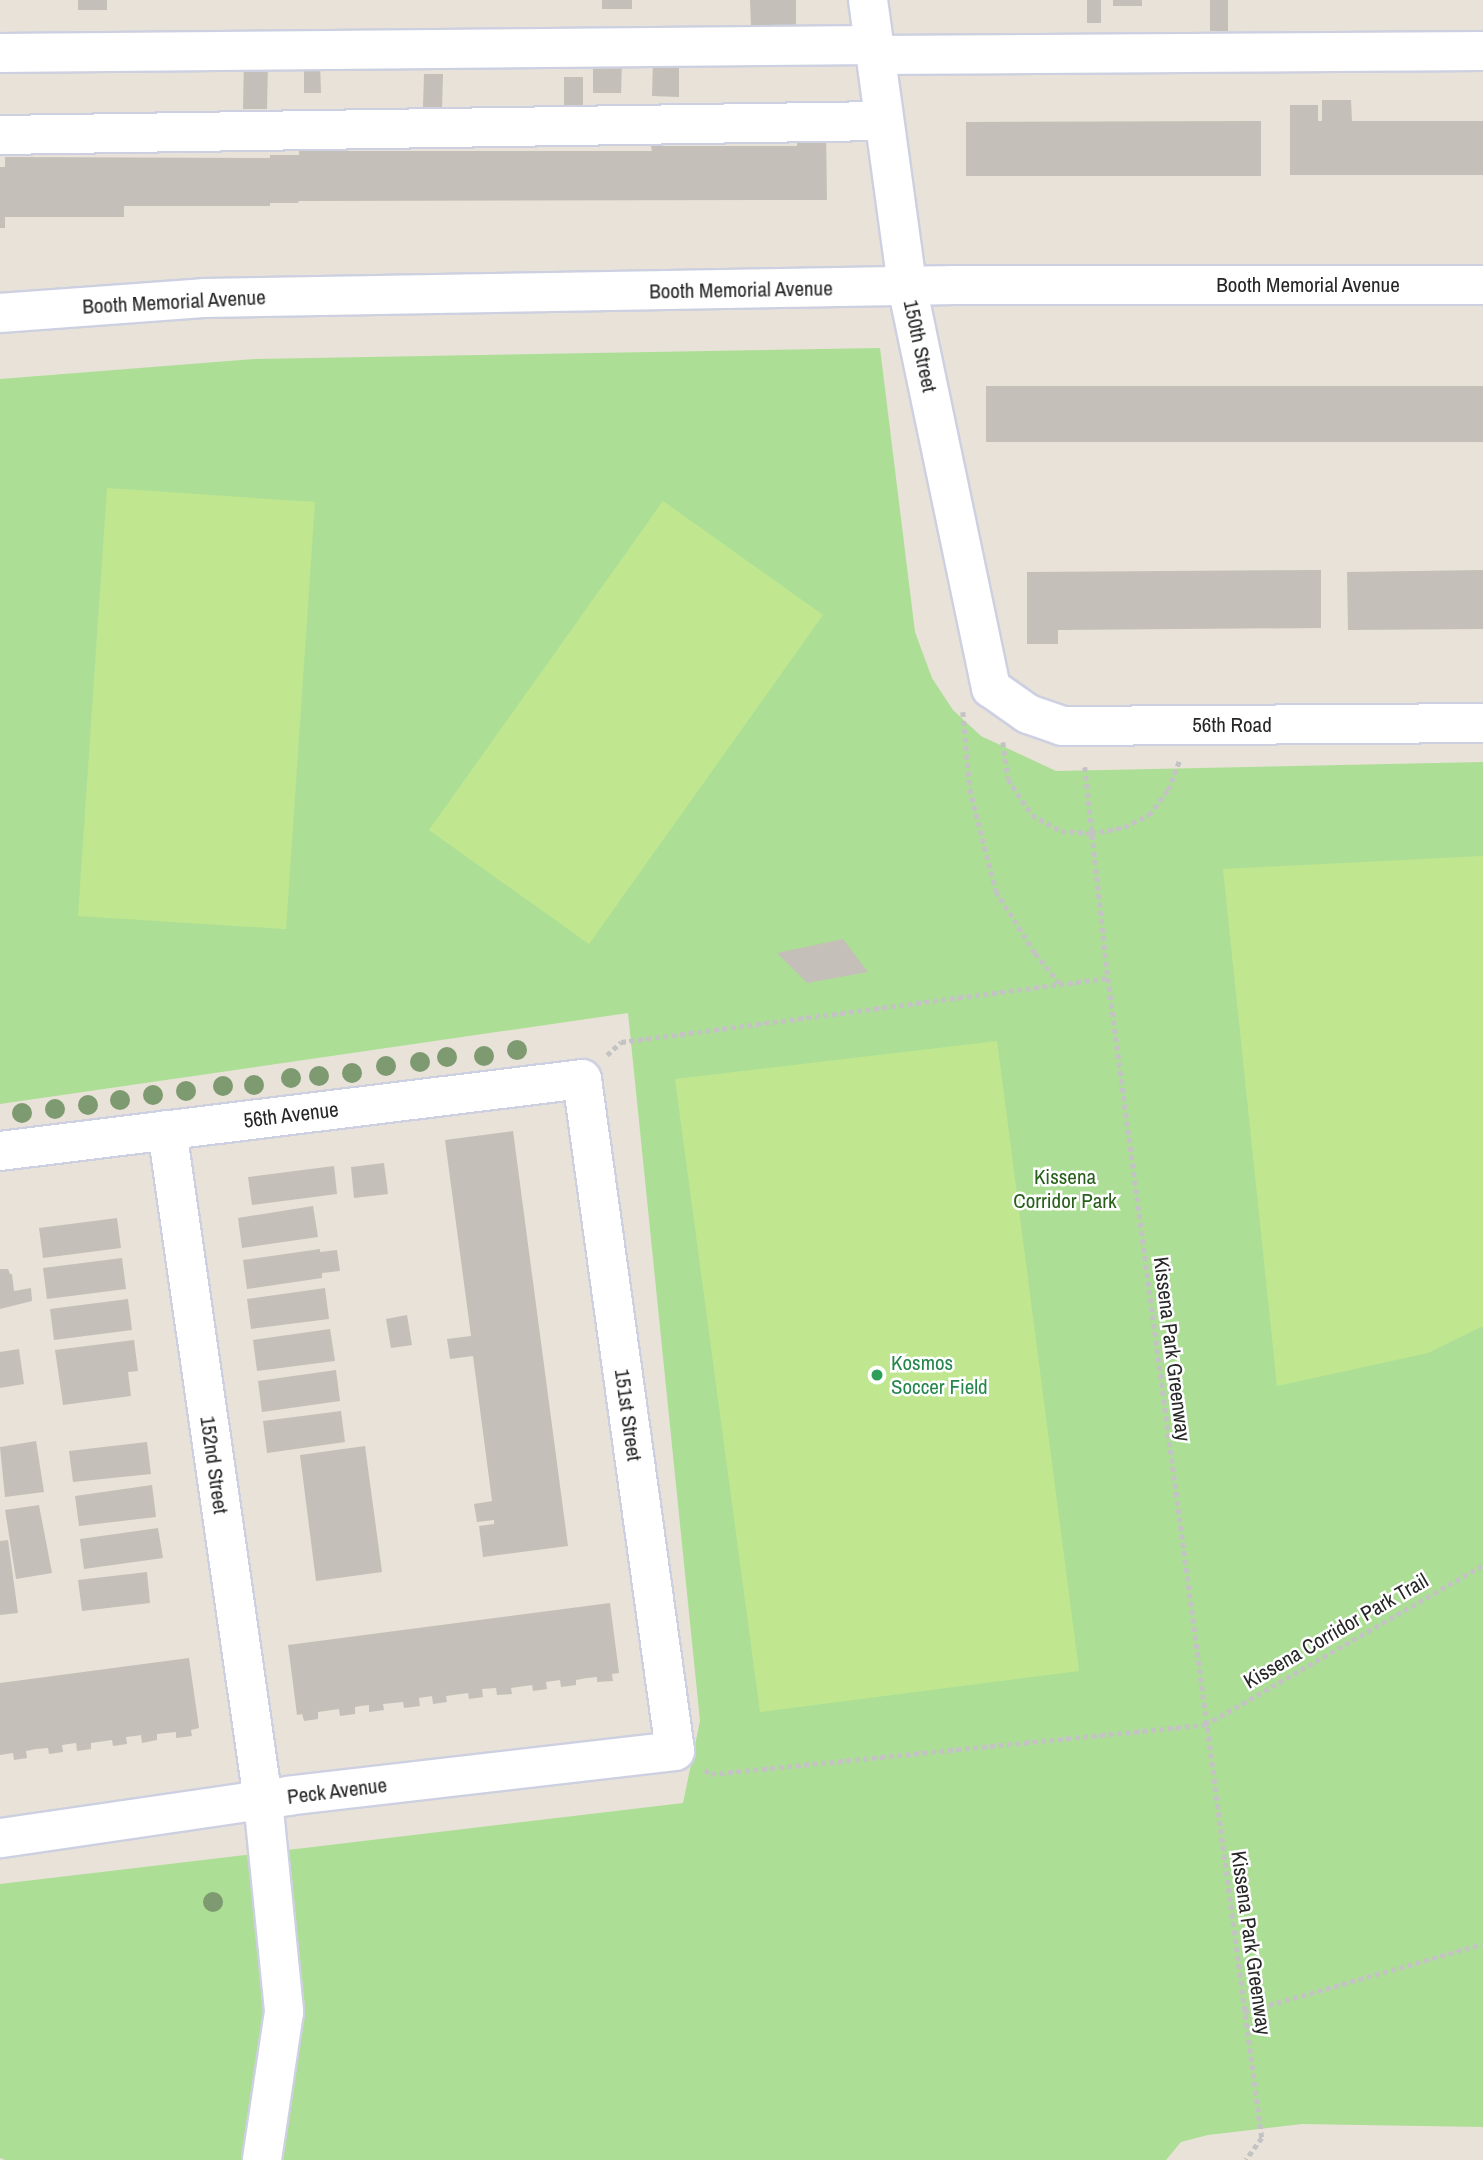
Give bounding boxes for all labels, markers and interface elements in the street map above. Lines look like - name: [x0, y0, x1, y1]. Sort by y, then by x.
- street label: Booth Memorial Avenue: [1216, 272, 1400, 298]
- street label: Booth Memorial Avenue: [649, 276, 833, 304]
- street label: Booth Memorial Avenue: [81, 285, 267, 319]
- street label: 150th Street: [898, 297, 942, 395]
- street label: 56th Road: [1192, 712, 1272, 738]
- street label: 56th Avenue: [242, 1097, 340, 1133]
- park label: Kissena Corridor Park: [1013, 1164, 1117, 1214]
- street label: Kissena Park Greenway: [1148, 1255, 1196, 1443]
- place label: Kosmos Soccer Field: [891, 1350, 988, 1400]
- street label: 151st Street: [609, 1367, 647, 1463]
- marker: Kosmos Soccer Field: [869, 1367, 885, 1383]
- street label: 152nd Street: [195, 1414, 233, 1516]
- street label: Kissena Corridor Park Trail: [1239, 1568, 1433, 1694]
- street label: Peck Avenue: [285, 1772, 389, 1810]
- street label: Kissena Park Greenway: [1226, 1849, 1276, 2037]

